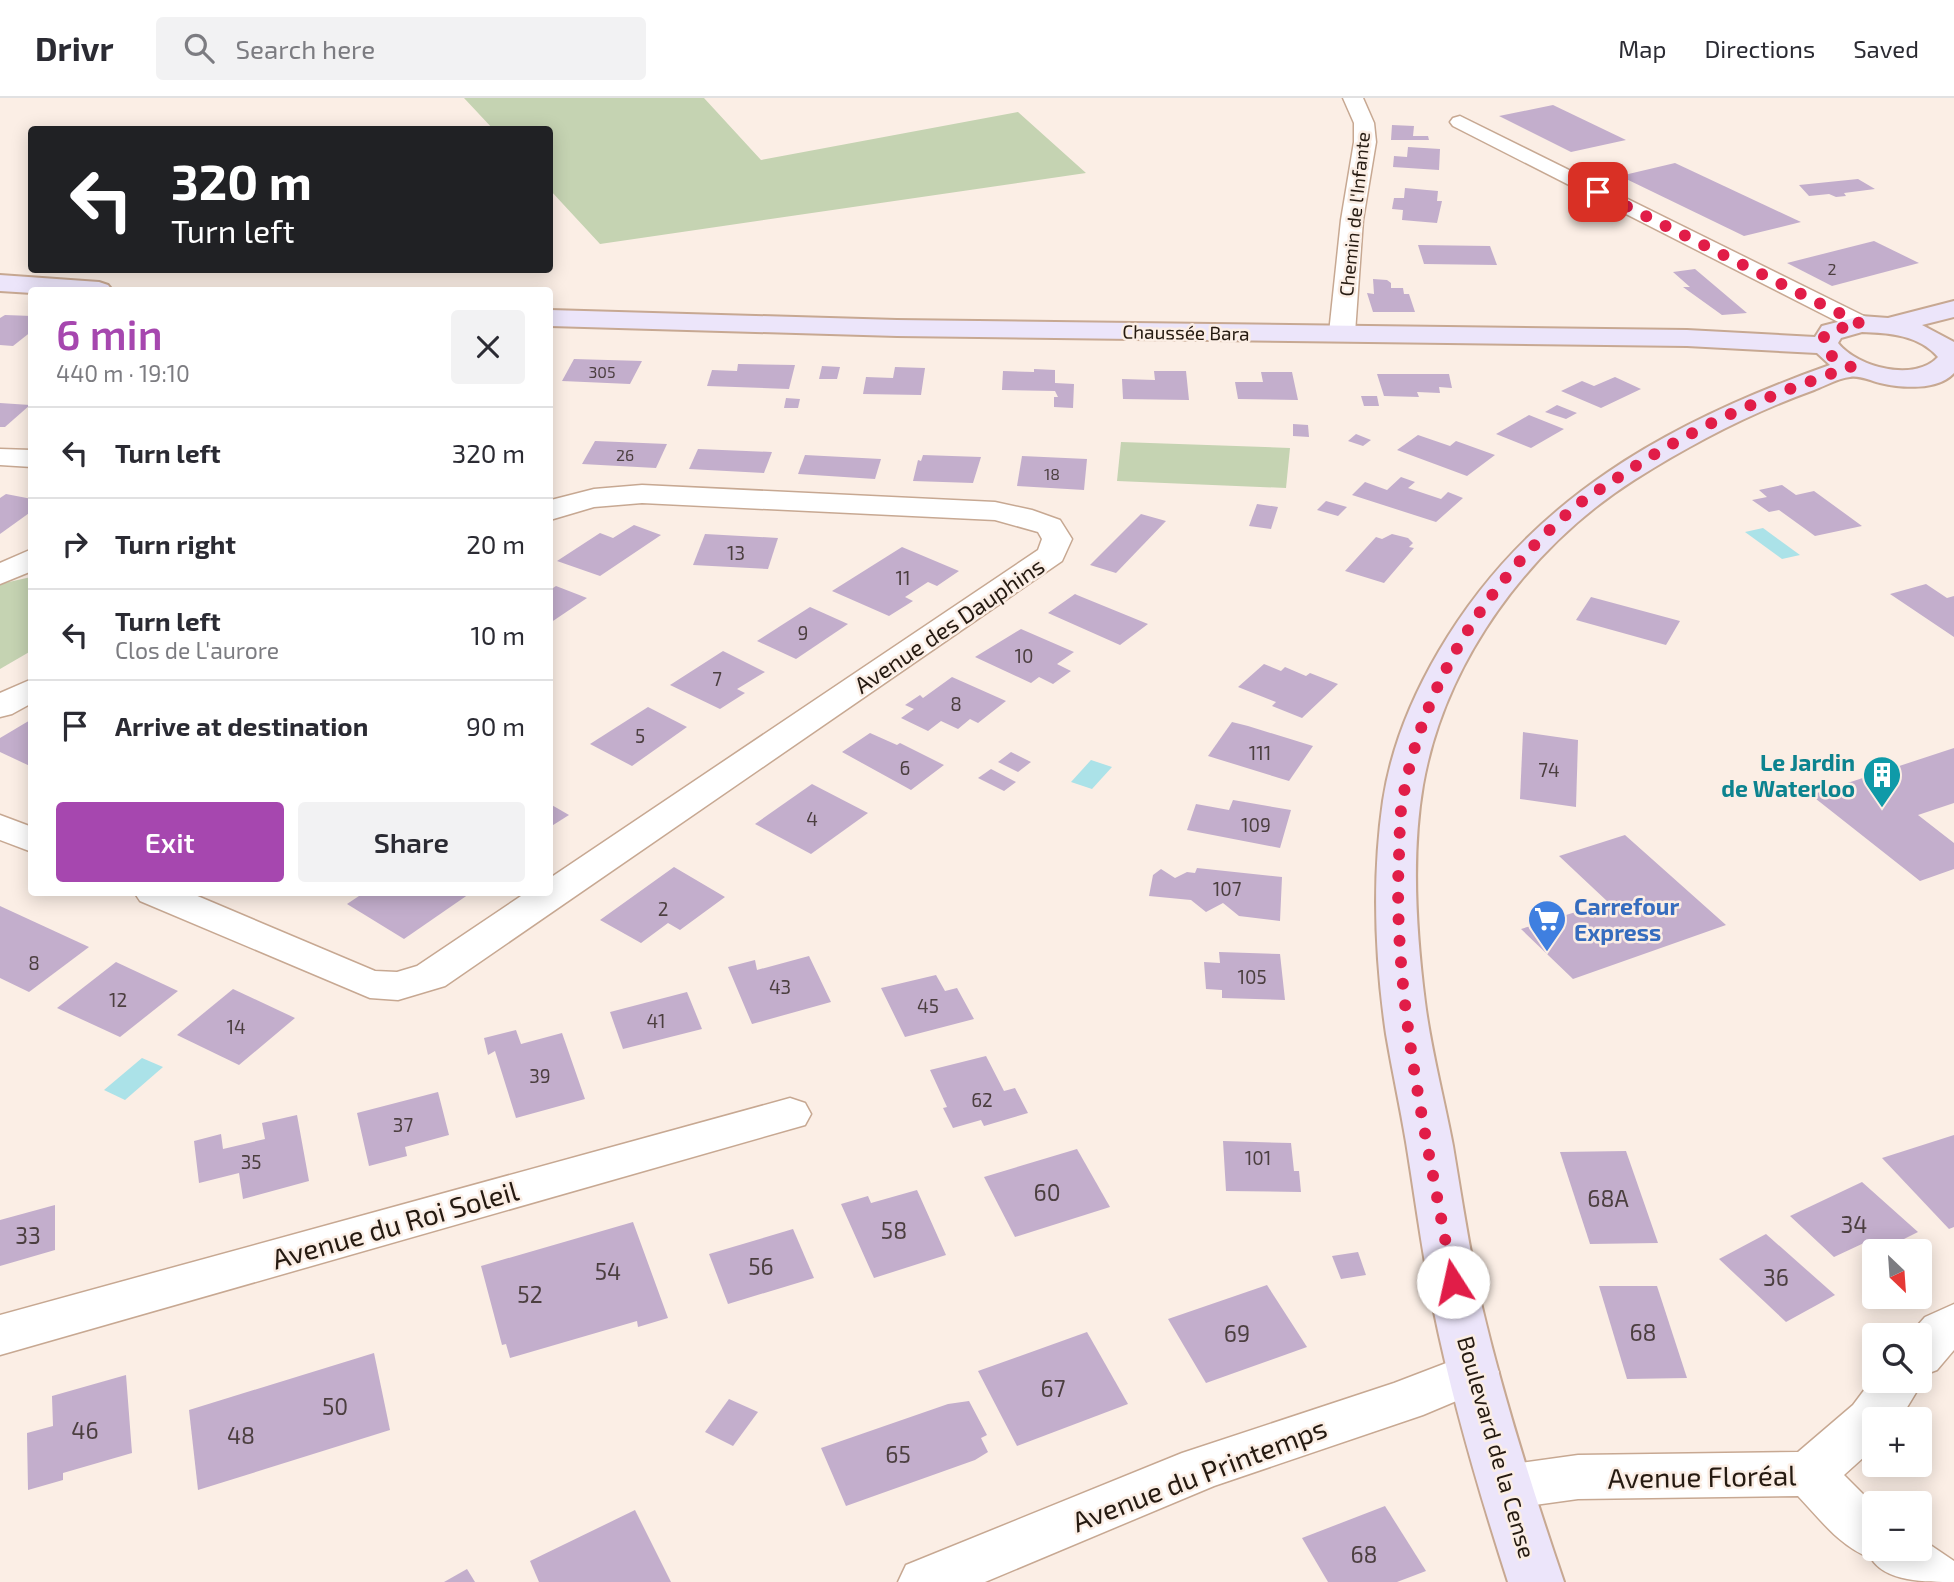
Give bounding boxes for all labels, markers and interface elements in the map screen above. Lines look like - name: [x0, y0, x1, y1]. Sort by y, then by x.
- search box: [156, 17, 646, 80]
- text: Drivr: [35, 28, 114, 68]
- icon: search: [180, 29, 218, 67]
- text: Search here: [236, 33, 375, 64]
- text: Map: [1618, 34, 1666, 63]
- text: Directions: [1704, 34, 1815, 63]
- text: Saved: [1853, 34, 1919, 63]
- street label: Chemin de l'Infante: [1334, 131, 1374, 297]
- text: 320 m: [171, 151, 312, 210]
- icon: left: [56, 154, 147, 245]
- pin: [1568, 162, 1628, 222]
- icon: arrive: [1579, 173, 1617, 211]
- text: Turn left: [171, 211, 295, 249]
- house number: 2: [1828, 259, 1837, 278]
- text: 6 min: [56, 308, 163, 358]
- button: close: [451, 310, 525, 384]
- street label: Chaussée Bara: [1122, 319, 1250, 345]
- text: 440 m · 19:10: [56, 359, 190, 387]
- house number: 305: [588, 362, 616, 381]
- icon: left: [56, 434, 94, 472]
- text: Turn left: [115, 437, 221, 468]
- text: 320 m: [452, 437, 525, 468]
- house number: 26: [616, 445, 634, 464]
- house number: 18: [1044, 464, 1060, 483]
- icon: right: [56, 525, 94, 563]
- text: Turn right: [115, 528, 236, 559]
- text: 20 m: [466, 528, 525, 559]
- house number: 13: [727, 541, 745, 564]
- street label: Avenue des Dauphins: [849, 551, 1049, 699]
- house number: 11: [895, 566, 911, 589]
- text: Turn left: [115, 605, 221, 636]
- icon: left: [56, 616, 94, 654]
- text: 10 m: [470, 619, 525, 650]
- house number: 9: [798, 621, 808, 644]
- text: Clos de L'aurore: [115, 636, 279, 664]
- house number: 10: [1014, 644, 1034, 667]
- house number: 7: [712, 667, 722, 690]
- house number: 8: [950, 692, 962, 715]
- icon: arrive: [56, 707, 94, 745]
- text: Arrive at destination: [115, 710, 368, 741]
- text: 90 m: [466, 710, 525, 741]
- house number: 5: [635, 724, 645, 747]
- house number: 111: [1249, 741, 1271, 764]
- place label: Le Jardin de Waterloo: [1721, 748, 1855, 802]
- building icon: Le Jardin de Waterloo: [1861, 754, 1903, 809]
- house number: 6: [900, 756, 910, 779]
- house number: 74: [1538, 758, 1560, 781]
- button: Exit: [56, 802, 284, 882]
- button: Share: [298, 802, 525, 882]
- house number: 4: [806, 807, 818, 830]
- house number: 109: [1241, 813, 1271, 836]
- house number: 107: [1213, 877, 1242, 900]
- place label: Carrefour Express: [1574, 892, 1679, 946]
- house number: 2: [658, 897, 668, 920]
- supermarket icon: Carrefour Express: [1526, 898, 1568, 953]
- house number: 8: [28, 951, 40, 974]
- house number: 105: [1237, 965, 1267, 988]
- house number: 43: [769, 975, 791, 998]
- house number: 12: [109, 988, 127, 1011]
- house number: 45: [917, 994, 939, 1017]
- house number: 41: [646, 1009, 666, 1032]
- house number: 14: [226, 1015, 246, 1038]
- house number: 39: [529, 1064, 551, 1087]
- house number: 62: [971, 1088, 993, 1111]
- house number: 37: [393, 1113, 413, 1136]
- house number: 101: [1245, 1146, 1271, 1169]
- house number: 35: [241, 1150, 261, 1173]
- street label: Avenue du Roi Soleil: [268, 1172, 523, 1275]
- house number: 60: [1033, 1178, 1061, 1206]
- house number: 68A: [1587, 1184, 1629, 1212]
- house number: 34: [1841, 1210, 1867, 1238]
- house number: 58: [881, 1216, 907, 1244]
- house number: 33: [15, 1221, 41, 1249]
- north arrow: [1862, 1239, 1932, 1309]
- map controls: [1862, 1239, 1932, 1561]
- position arrow: [1416, 1245, 1490, 1319]
- house number: 56: [748, 1252, 774, 1280]
- house number: 54: [595, 1257, 621, 1285]
- house number: 36: [1763, 1263, 1789, 1291]
- house number: 52: [517, 1280, 543, 1308]
- house number: 68: [1629, 1318, 1657, 1346]
- house number: 69: [1224, 1319, 1250, 1347]
- button: search: [1862, 1323, 1932, 1393]
- street label: Boulevard de la Cense: [1452, 1333, 1542, 1561]
- house number: 67: [1041, 1374, 1066, 1402]
- house number: 50: [322, 1392, 348, 1420]
- button: +: [1862, 1407, 1932, 1477]
- street label: Avenue du Printemps: [1067, 1410, 1331, 1538]
- house number: 46: [71, 1416, 99, 1444]
- house number: 48: [227, 1421, 255, 1449]
- house number: 65: [885, 1440, 911, 1468]
- street label: Avenue Floréal: [1607, 1457, 1797, 1495]
- button: −: [1862, 1491, 1932, 1561]
- house number: 68: [1350, 1540, 1378, 1568]

